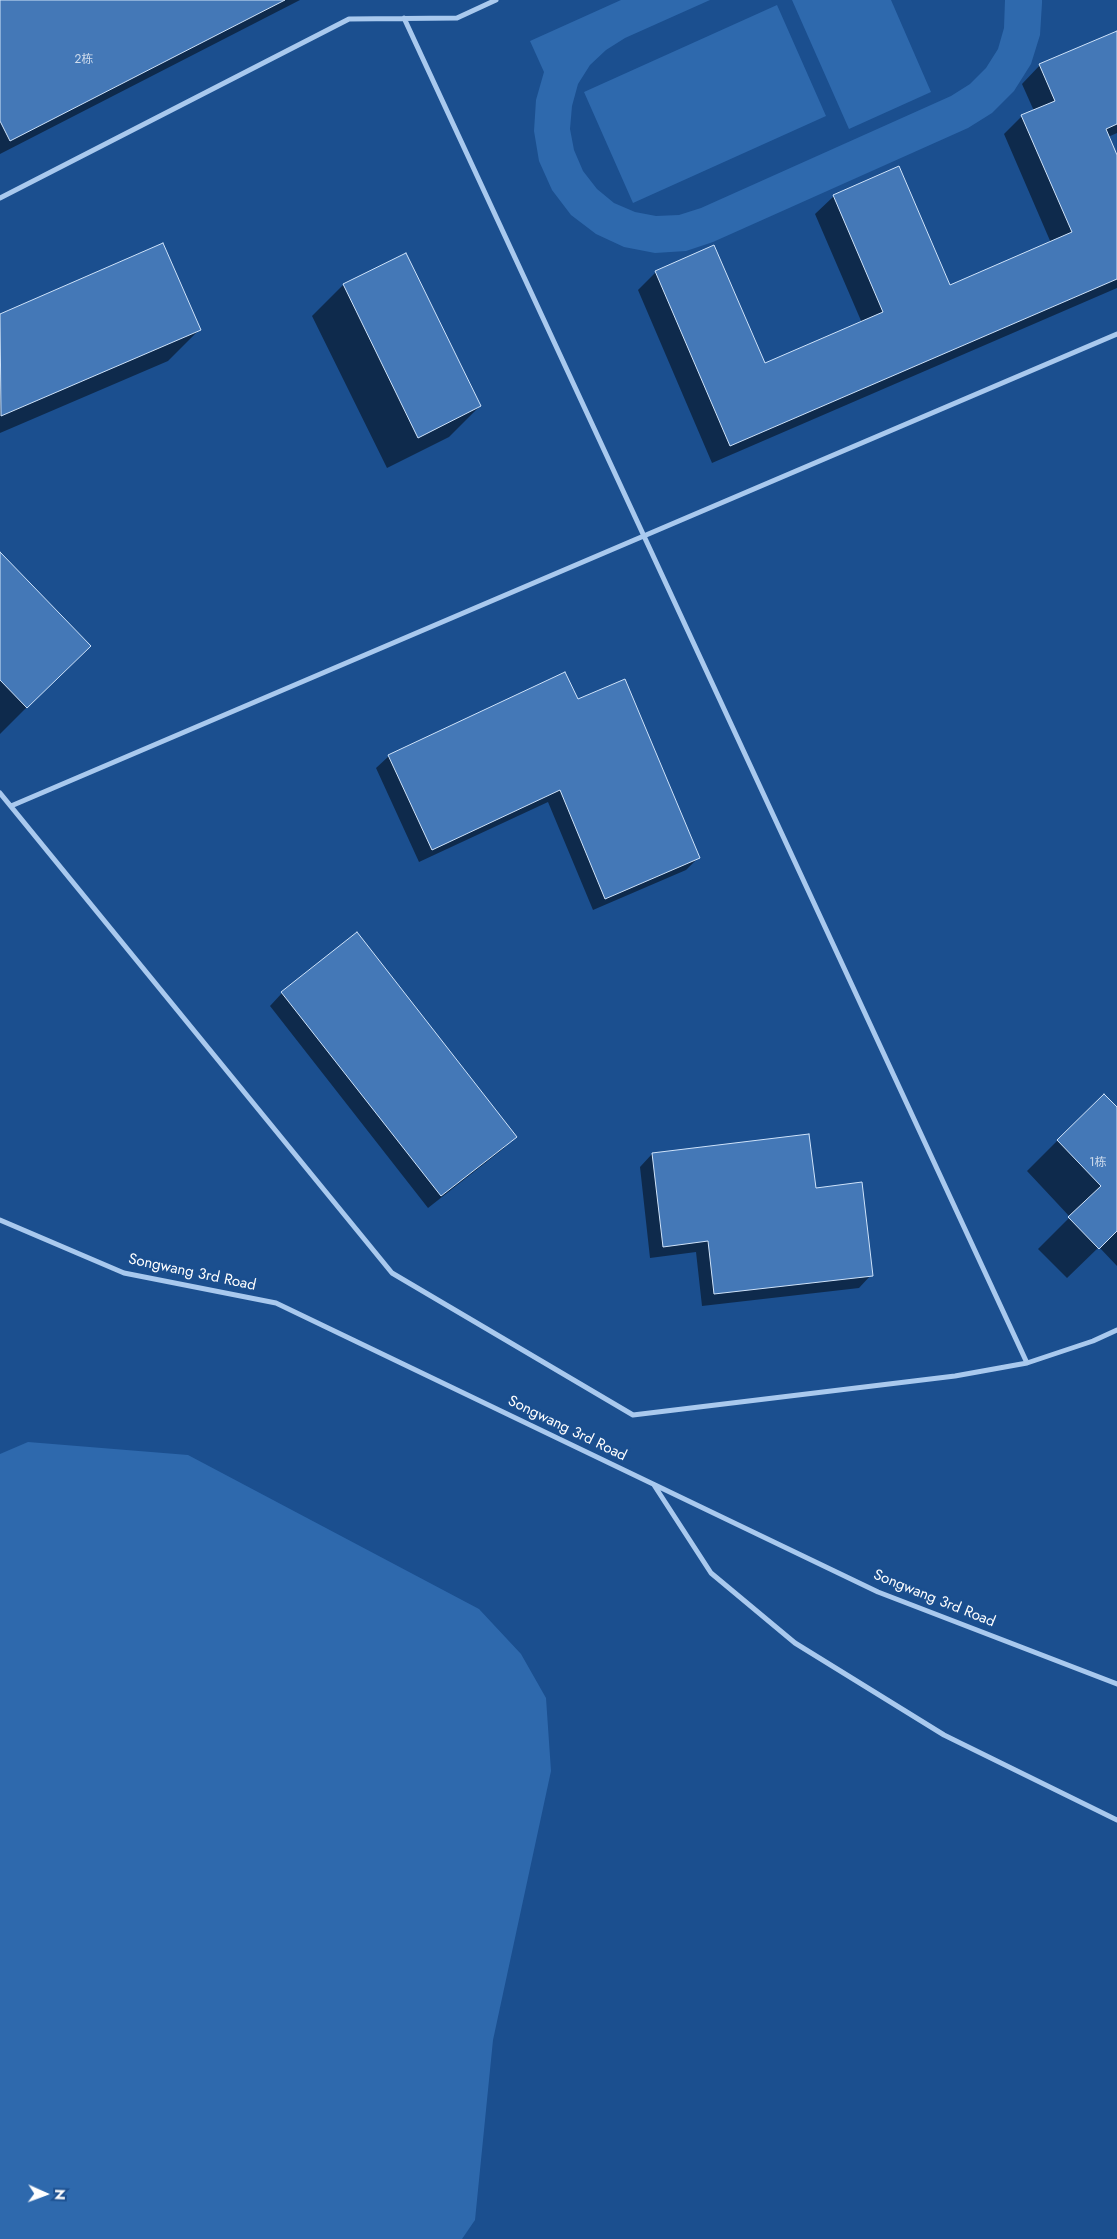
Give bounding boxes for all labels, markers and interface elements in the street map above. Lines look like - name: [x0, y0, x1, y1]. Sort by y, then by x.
- house number: 2栋: [75, 53, 93, 67]
- house number: 1栋: [1089, 1156, 1107, 1170]
- street label: Songwang 3rd Road: [127, 1251, 257, 1295]
- street label: Songwang 3rd Road: [505, 1392, 629, 1466]
- street label: Songwang 3rd Road: [870, 1566, 998, 1632]
- north arrow: [20, 2169, 70, 2219]
- text: N: [50, 2189, 70, 2200]

